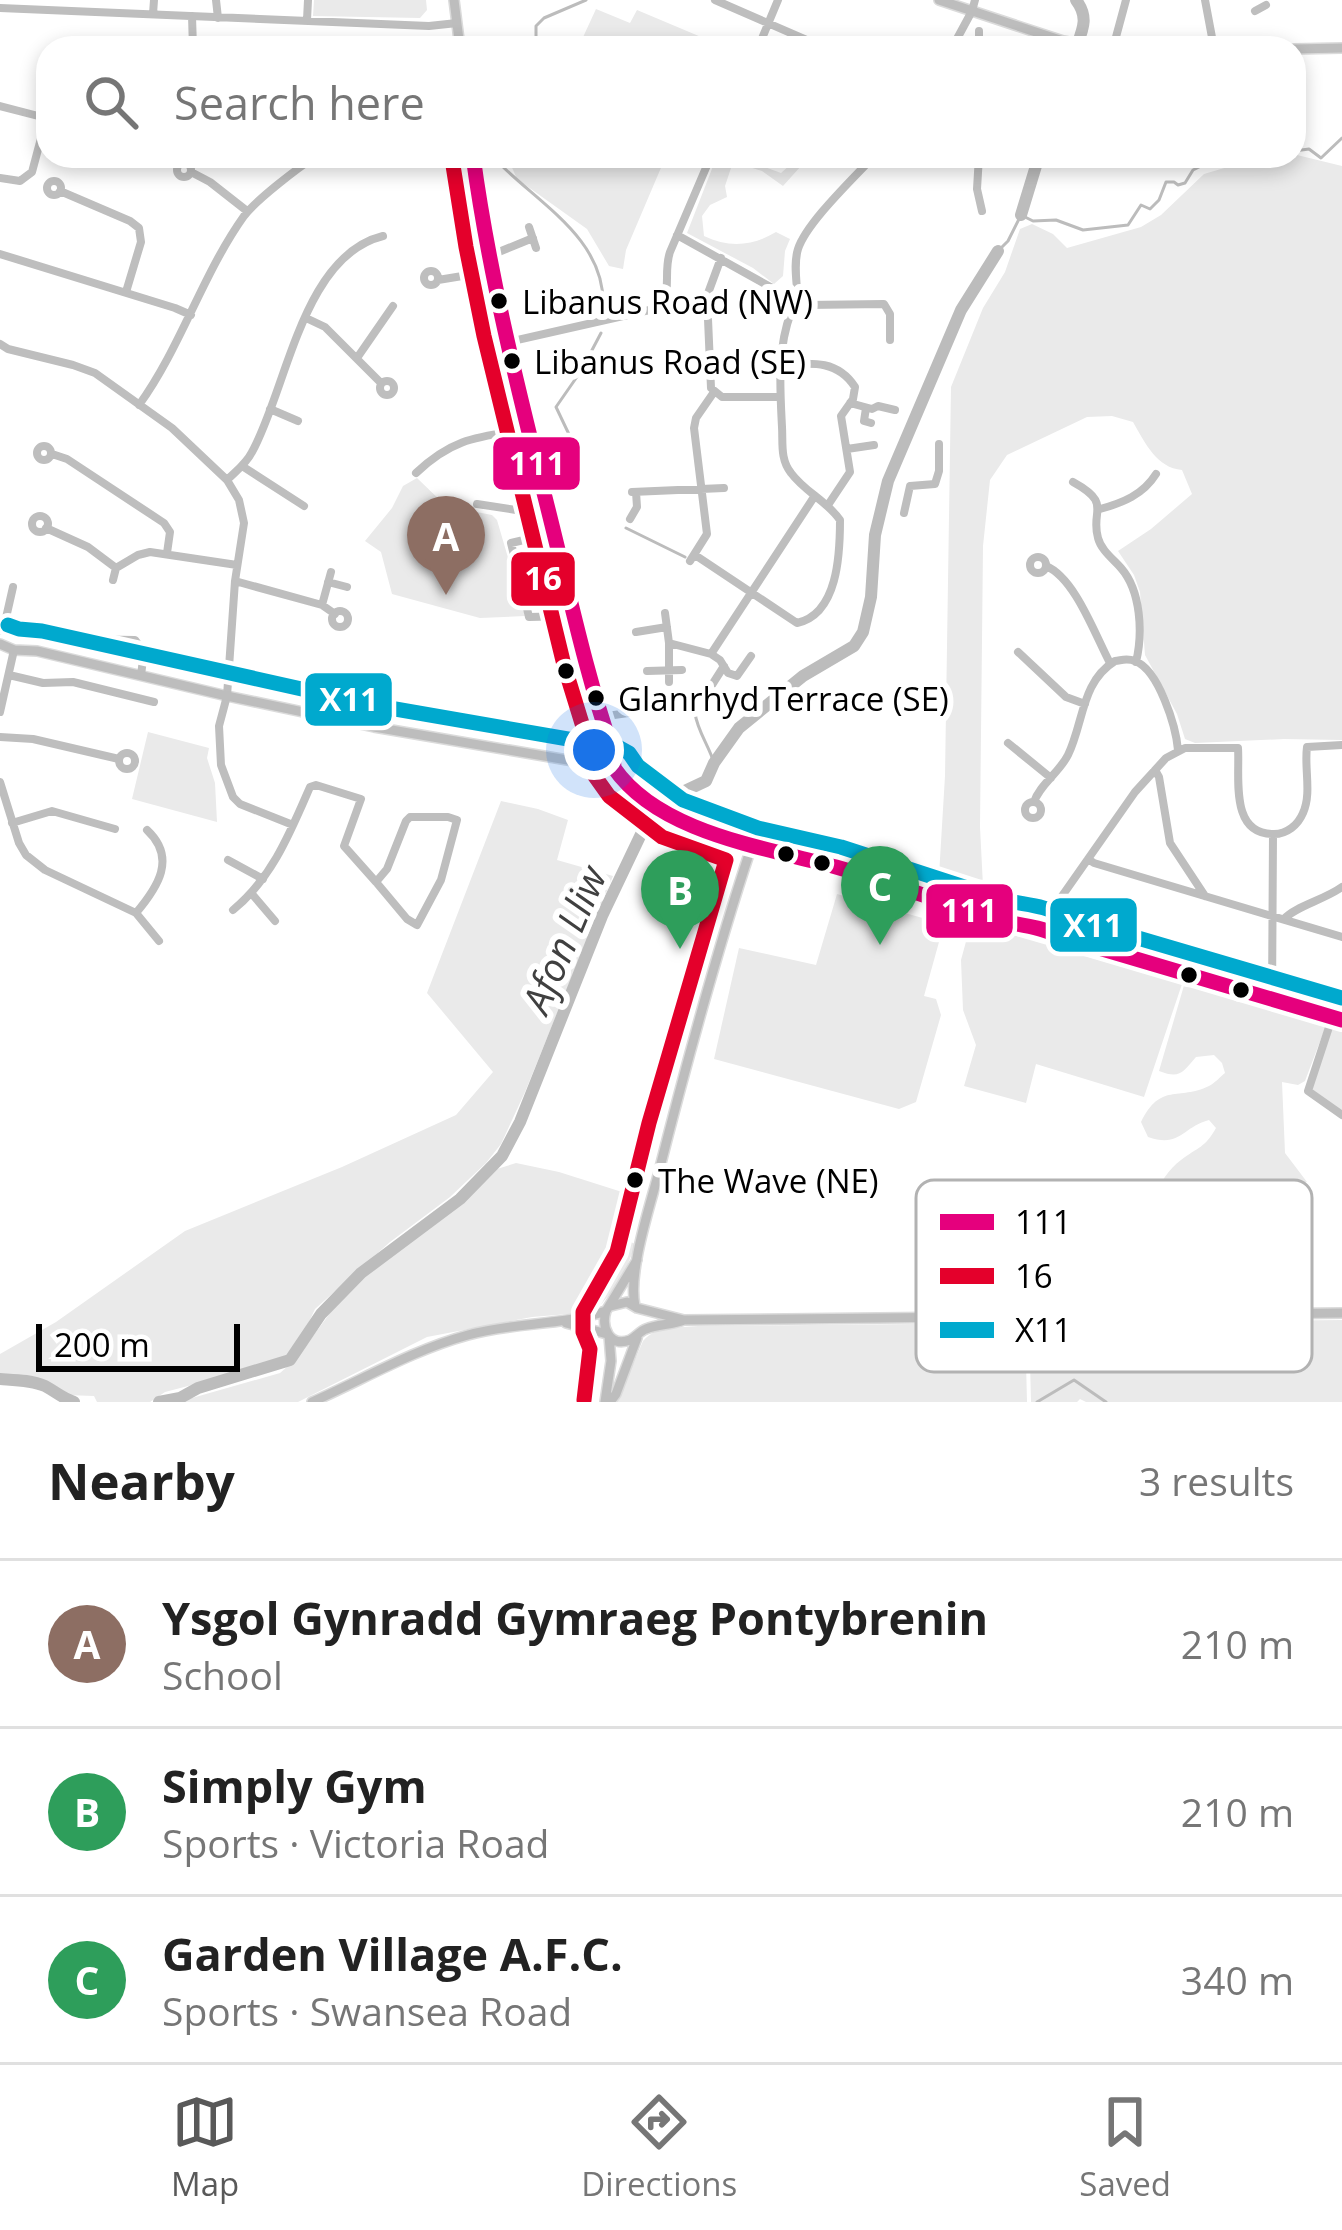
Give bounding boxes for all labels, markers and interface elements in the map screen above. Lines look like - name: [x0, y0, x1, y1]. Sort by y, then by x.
- search box: [36, 36, 1306, 168]
- icon: search: [78, 69, 144, 135]
- text: Search here: [174, 72, 425, 133]
- place label: Libanus Road (NW): [522, 279, 813, 324]
- marker: Libanus Road (NW): [488, 290, 510, 312]
- place label: Libanus Road (SE): [534, 339, 806, 384]
- marker: Libanus Road (SE): [501, 350, 523, 372]
- line badge: 111: [491, 435, 582, 492]
- text: 111: [509, 440, 565, 485]
- pin: A: [407, 496, 485, 595]
- line badge: 16: [509, 550, 577, 608]
- text: 16: [524, 555, 562, 600]
- unlabelled marker: [555, 660, 577, 682]
- line badge: X11: [303, 671, 394, 728]
- text: X11: [319, 676, 379, 721]
- place label: Glanrhyd Terrace (SE): [618, 676, 949, 721]
- marker: Glanrhyd Terrace (SE): [585, 687, 607, 709]
- your location: [564, 720, 624, 780]
- unlabelled marker: [775, 843, 797, 865]
- pin: C: [841, 846, 919, 945]
- pin: B: [641, 850, 719, 949]
- unlabelled marker: [811, 852, 833, 874]
- water label: Afon Lliw: [507, 855, 618, 1023]
- line badge: 111: [924, 882, 1015, 940]
- text: 111: [941, 887, 997, 932]
- line badge: X11: [1048, 896, 1139, 954]
- text: X11: [1063, 902, 1123, 947]
- unlabelled marker: [1178, 964, 1200, 986]
- unlabelled marker: [1230, 979, 1252, 1001]
- place label: The Wave (NE): [658, 1158, 879, 1203]
- marker: The Wave (NE): [624, 1169, 646, 1191]
- legend: [916, 1180, 1312, 1372]
- text: 111: [1015, 1199, 1072, 1244]
- text: 16: [1015, 1253, 1053, 1298]
- text: X11: [1015, 1307, 1072, 1352]
- scale bar: [36, 1318, 240, 1371]
- text: 200 m: [54, 1322, 150, 1367]
- text: Nearby: [48, 1445, 235, 1515]
- text: 3 results: [1139, 1454, 1294, 1507]
- text: Ysgol Gynradd Gymraeg Pontybrenin: [162, 1587, 988, 1648]
- text: A: [74, 1617, 100, 1670]
- text: 210 m: [1181, 1617, 1294, 1670]
- text: School: [162, 1648, 283, 1701]
- text: Simply Gym: [162, 1755, 427, 1816]
- text: B: [74, 1785, 100, 1838]
- text: 210 m: [1181, 1785, 1294, 1838]
- text: Sports · Victoria Road: [162, 1816, 549, 1869]
- text: Garden Village A.F.C.: [162, 1923, 623, 1984]
- text: C: [75, 1953, 99, 2006]
- text: 340 m: [1181, 1953, 1294, 2006]
- text: Sports · Swansea Road: [162, 1984, 572, 2037]
- tab: Map: [171, 2089, 239, 2206]
- tab: Directions: [581, 2089, 737, 2206]
- tab: Saved: [1079, 2089, 1171, 2206]

